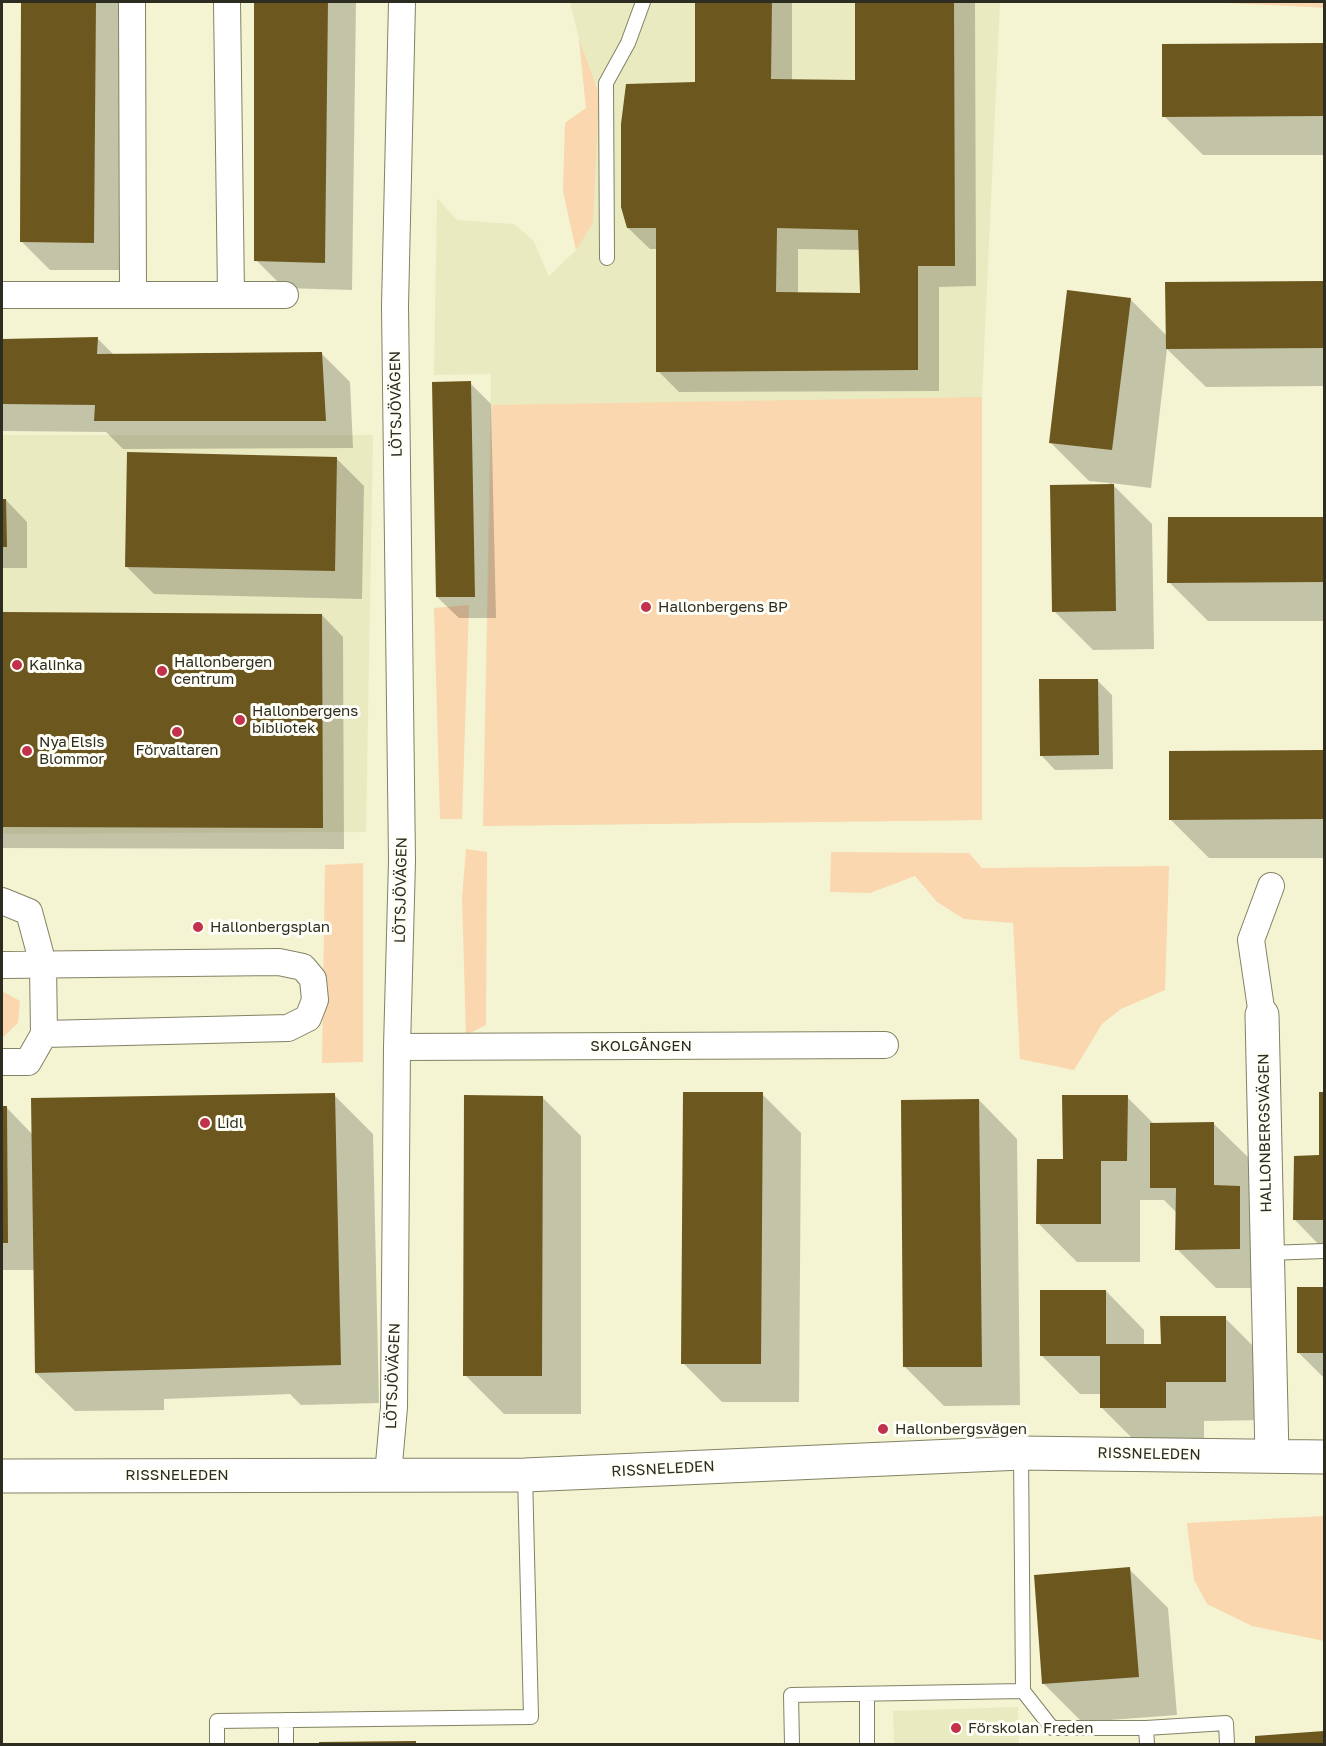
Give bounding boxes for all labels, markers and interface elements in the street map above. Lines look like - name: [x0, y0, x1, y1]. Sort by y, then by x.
- street label: LÖTSJÖVÄGEN: [386, 351, 406, 457]
- place label: Hallonbergens BP: [658, 598, 788, 616]
- marker: Hallonbergens BP: [639, 600, 653, 614]
- place label: Hallonbergen centrum: [174, 653, 272, 688]
- place label: Kalinka: [29, 656, 83, 674]
- marker: Kalinka: [10, 658, 24, 672]
- marker: Hallonbergen centrum: [155, 664, 169, 678]
- place label: Hallonbergens bibliotek: [252, 702, 358, 737]
- marker: Hallonbergens bibliotek: [233, 713, 247, 727]
- marker: Förvaltaren: [170, 725, 184, 739]
- place label: Nya Elsis Blommor: [39, 733, 104, 768]
- place label: Förvaltaren: [135, 741, 219, 759]
- marker: Nya Elsis Blommor: [20, 744, 34, 758]
- street label: LÖTSJÖVÄGEN: [391, 837, 411, 943]
- place label: Hallonbergsplan: [210, 918, 330, 936]
- marker: Hallonbergsplan: [191, 920, 205, 934]
- street label: SKOLGÅNGEN: [590, 1037, 692, 1055]
- street label: HALLONBERGSVÄGEN: [1255, 1053, 1275, 1213]
- place label: Lidl: [217, 1114, 244, 1132]
- marker: Lidl: [198, 1116, 212, 1130]
- street label: LÖTSJÖVÄGEN: [382, 1323, 404, 1429]
- place label: Hallonbergsvägen: [895, 1420, 1027, 1438]
- marker: Hallonbergsvägen: [876, 1422, 890, 1436]
- street label: RISSNELEDEN: [1097, 1444, 1201, 1464]
- street label: RISSNELEDEN: [611, 1457, 715, 1481]
- street label: RISSNELEDEN: [125, 1466, 229, 1484]
- place label: Förskolan Freden: [968, 1719, 1093, 1737]
- marker: Förskolan Freden: [949, 1721, 963, 1735]

